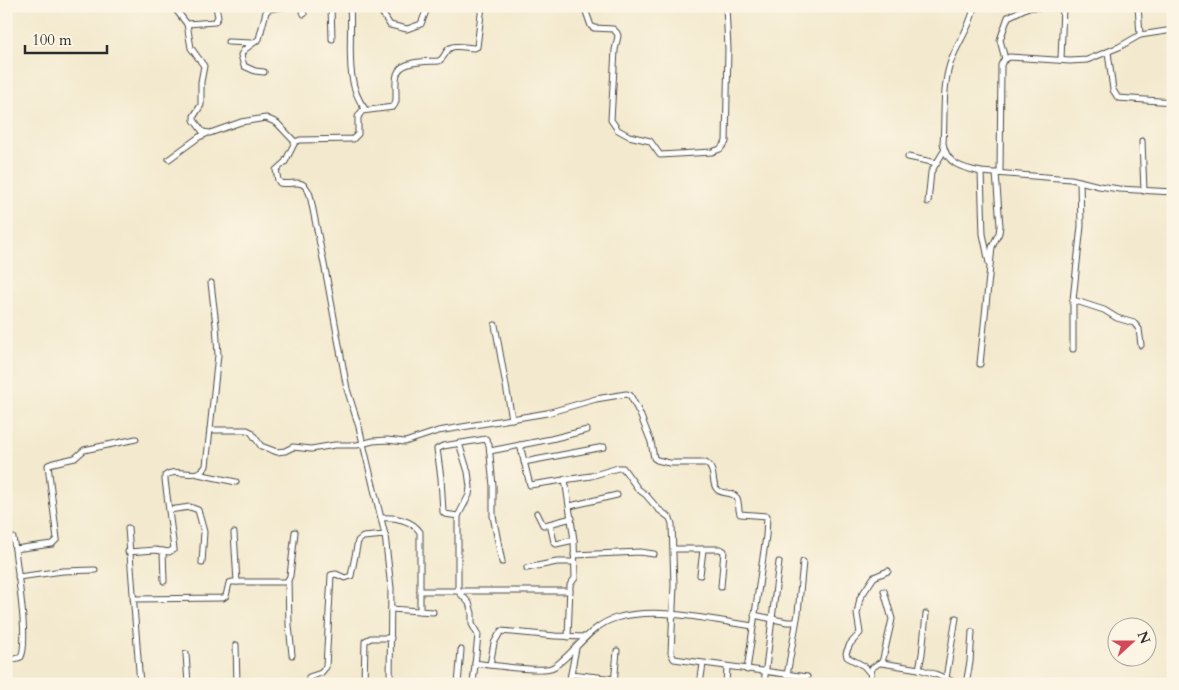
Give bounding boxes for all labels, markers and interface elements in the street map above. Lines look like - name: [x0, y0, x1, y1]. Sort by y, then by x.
- scale bar: [25, 22, 108, 54]
- text: 100 m: [32, 30, 72, 50]
- north arrow: [1106, 618, 1156, 668]
- text: N: [1133, 628, 1155, 647]

